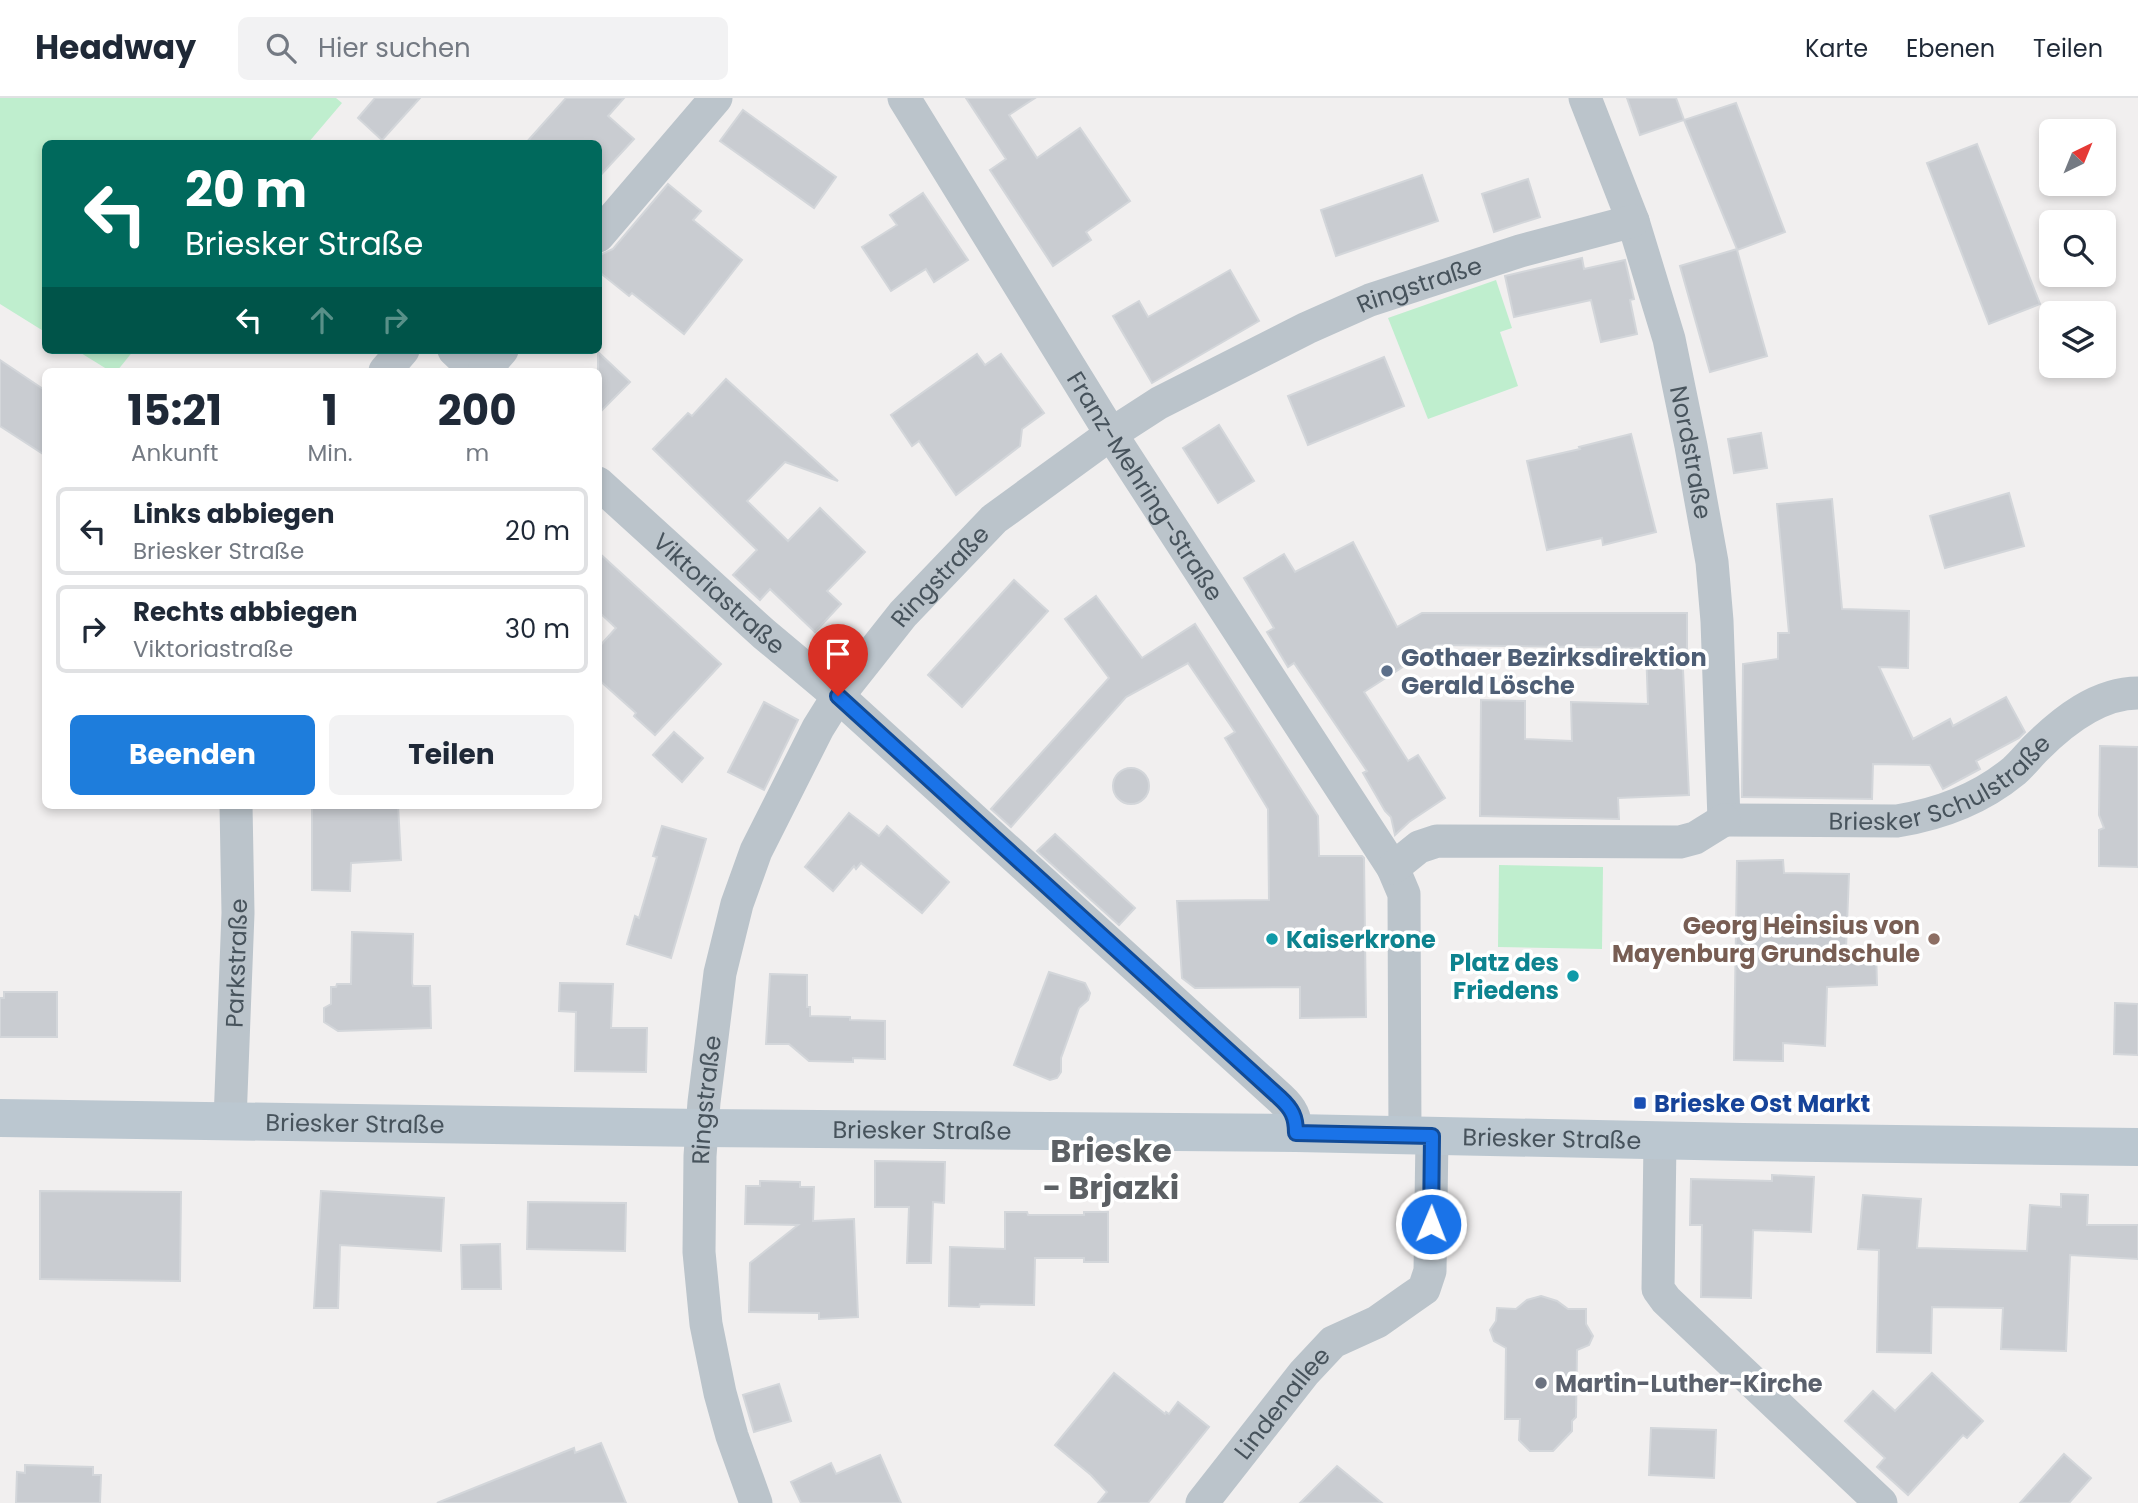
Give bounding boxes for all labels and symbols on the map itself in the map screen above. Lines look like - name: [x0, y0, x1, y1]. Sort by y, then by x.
- north arrow: [2039, 119, 2116, 196]
- street label: Ringstraße: [1351, 248, 1486, 320]
- street label: Franz-Mehring-Straße: [1060, 365, 1231, 607]
- street label: Nordstraße: [1663, 383, 1720, 522]
- street label: Ringstraße: [883, 518, 996, 634]
- street label: Viktoriastraße: [646, 525, 792, 662]
- pin: [808, 624, 868, 696]
- place label: Gothaer Bezirksdirektion Gerald Lösche: [1401, 641, 1707, 702]
- marker: Gothaer Bezirksdirektion Gerald Lösche: [1379, 663, 1395, 679]
- street label: Briesker Schulstraße: [1829, 727, 2057, 838]
- street label: Parkstraße: [217, 898, 255, 1028]
- place label: Georg Heinsius von Mayenburg Grundschule: [1612, 909, 1920, 970]
- place label: Kaiserkrone: [1286, 923, 1436, 956]
- marker: Kaiserkrone: [1264, 931, 1280, 947]
- marker: Georg Heinsius von Mayenburg Grundschule: [1926, 931, 1942, 947]
- place label: Platz des Friedens: [1449, 946, 1559, 1007]
- marker: Platz des Friedens: [1565, 968, 1581, 984]
- street label: Ringstraße: [683, 1033, 729, 1165]
- place label: Brieske Ost Markt: [1654, 1087, 1870, 1120]
- marker: Brieske Ost Markt: [1632, 1095, 1648, 1111]
- street label: Briesker Straße: [265, 1105, 445, 1141]
- street label: Briesker Straße: [832, 1113, 1012, 1147]
- street label: Briesker Straße: [1462, 1120, 1642, 1156]
- district label: Brieske - Brjazki: [1043, 1128, 1179, 1210]
- position arrow: [1394, 1187, 1468, 1261]
- street label: Lindenallee: [1226, 1339, 1337, 1466]
- place label: Martin-Luther-Kirche: [1555, 1367, 1823, 1400]
- marker: Martin-Luther-Kirche: [1533, 1375, 1549, 1391]

